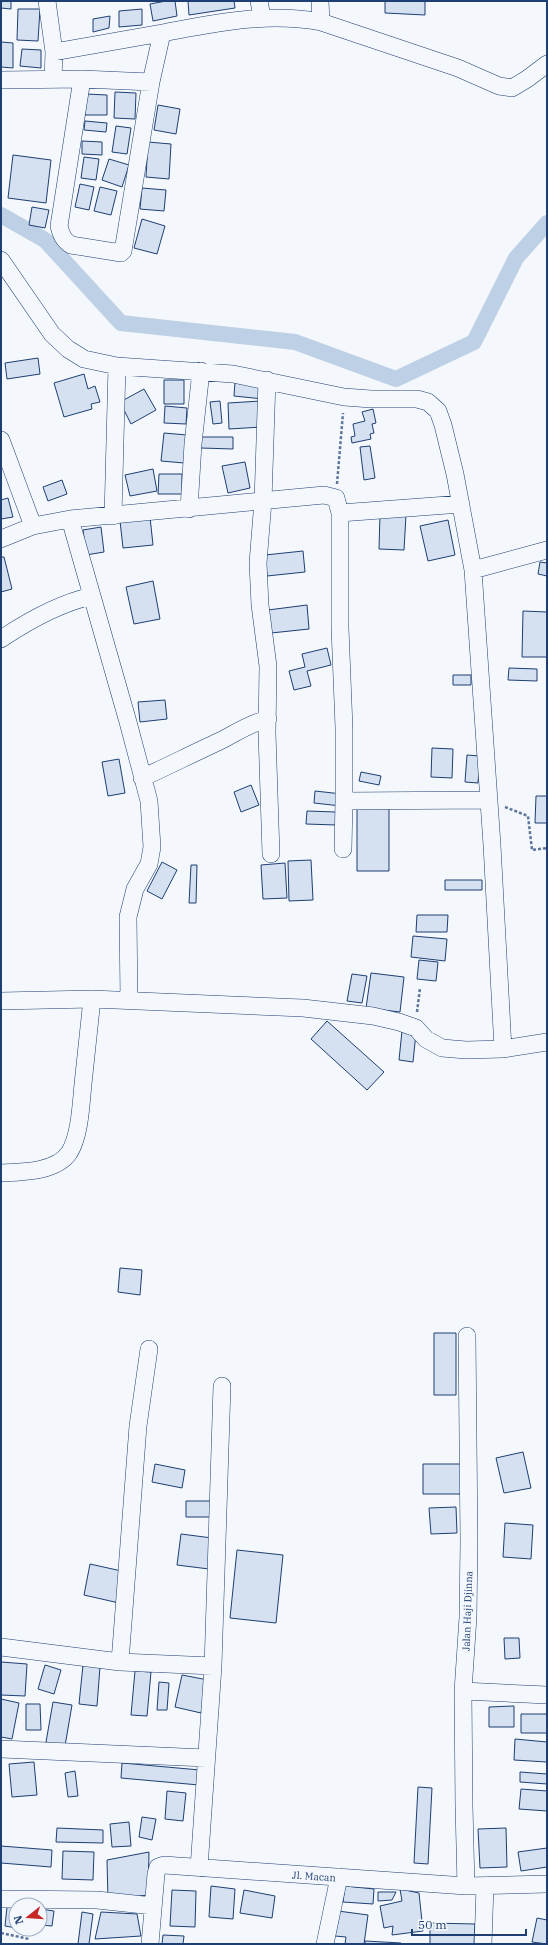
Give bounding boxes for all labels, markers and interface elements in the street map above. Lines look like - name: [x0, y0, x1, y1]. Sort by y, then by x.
- street label: Jalan Haji Djinna: [460, 1570, 475, 1651]
- street label: Jl. Macan: [292, 1868, 337, 1885]
- north arrow: [8, 1897, 48, 1937]
- scale bar: [412, 1911, 526, 1937]
- text: N: [10, 1913, 26, 1926]
- text: 50 m: [418, 1917, 447, 1932]

